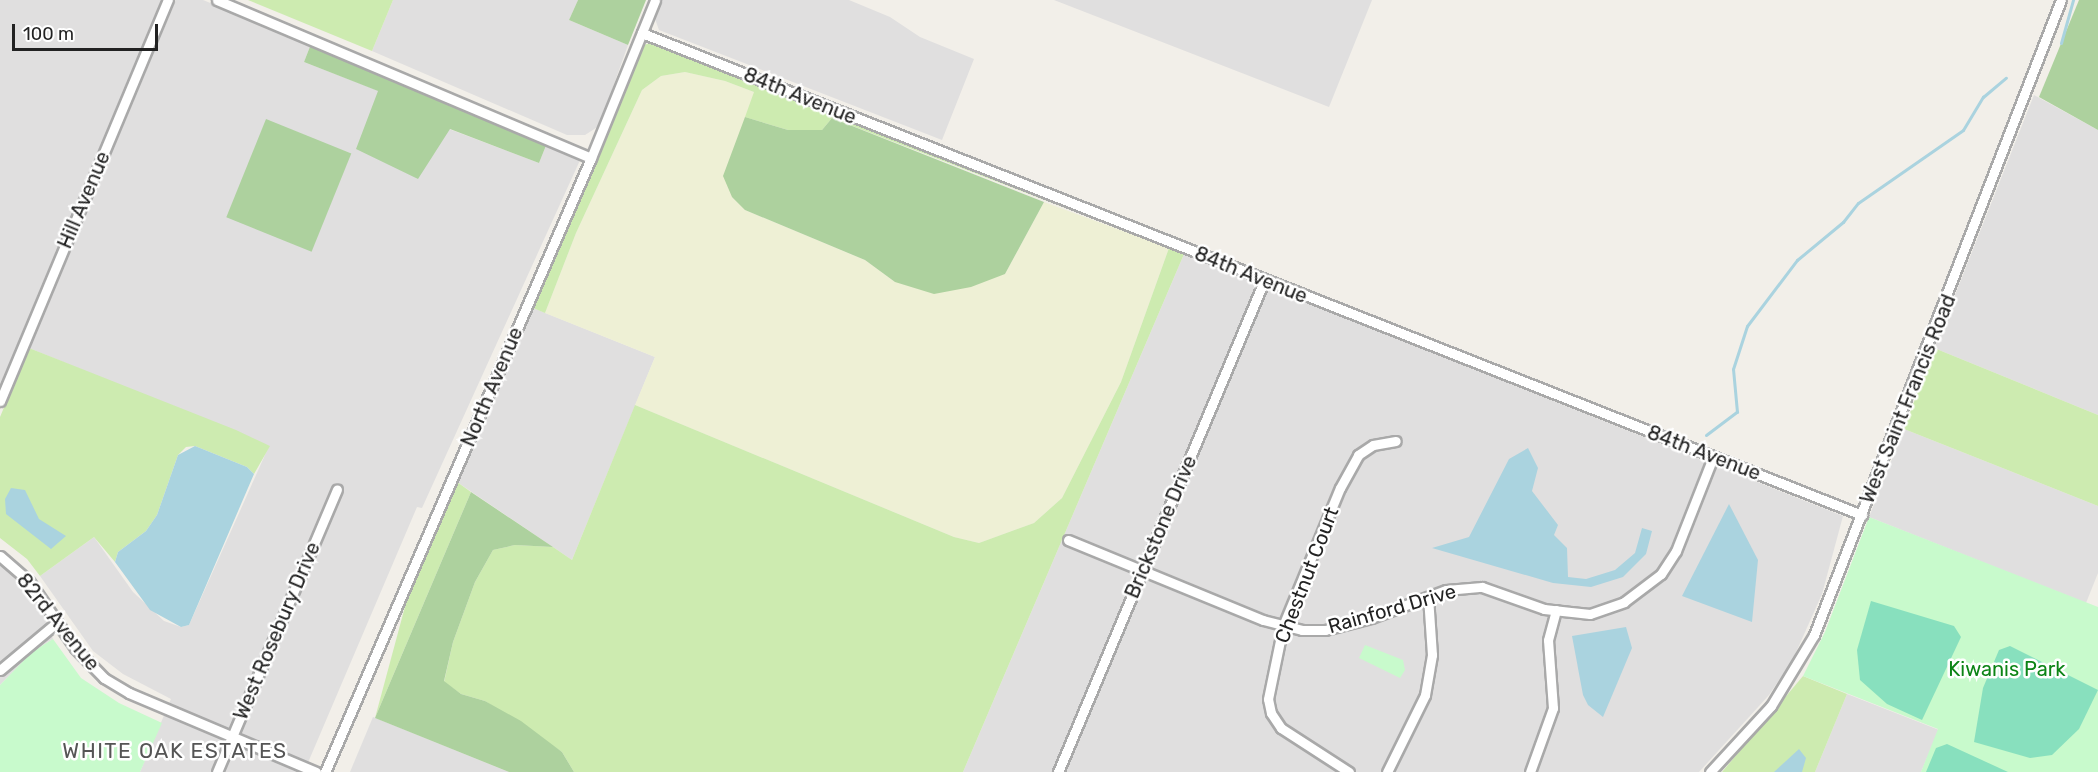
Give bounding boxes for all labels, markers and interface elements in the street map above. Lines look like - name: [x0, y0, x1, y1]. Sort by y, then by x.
- scale bar: [15, 12, 160, 50]
- text: 100 m: [23, 23, 74, 45]
- street label: 84th Avenue: [740, 62, 860, 130]
- street label: Hill Avenue: [53, 148, 115, 252]
- street label: 84th Avenue: [1191, 241, 1311, 309]
- street label: West Saint Francis Road: [1855, 291, 1961, 507]
- street label: North Avenue: [456, 323, 528, 451]
- street label: 84th Avenue: [1644, 420, 1764, 486]
- street label: Brickstone Drive: [1120, 452, 1202, 602]
- street label: Chestnut Court: [1270, 504, 1344, 646]
- street label: West Rosebury Drive: [229, 538, 325, 724]
- street label: 82rd Avenue: [11, 568, 105, 676]
- street label: Rainford Drive: [1325, 579, 1459, 639]
- park label: Kiwanis Park: [1948, 657, 2066, 681]
- district label: WHITE OAK ESTATES: [62, 738, 288, 764]

